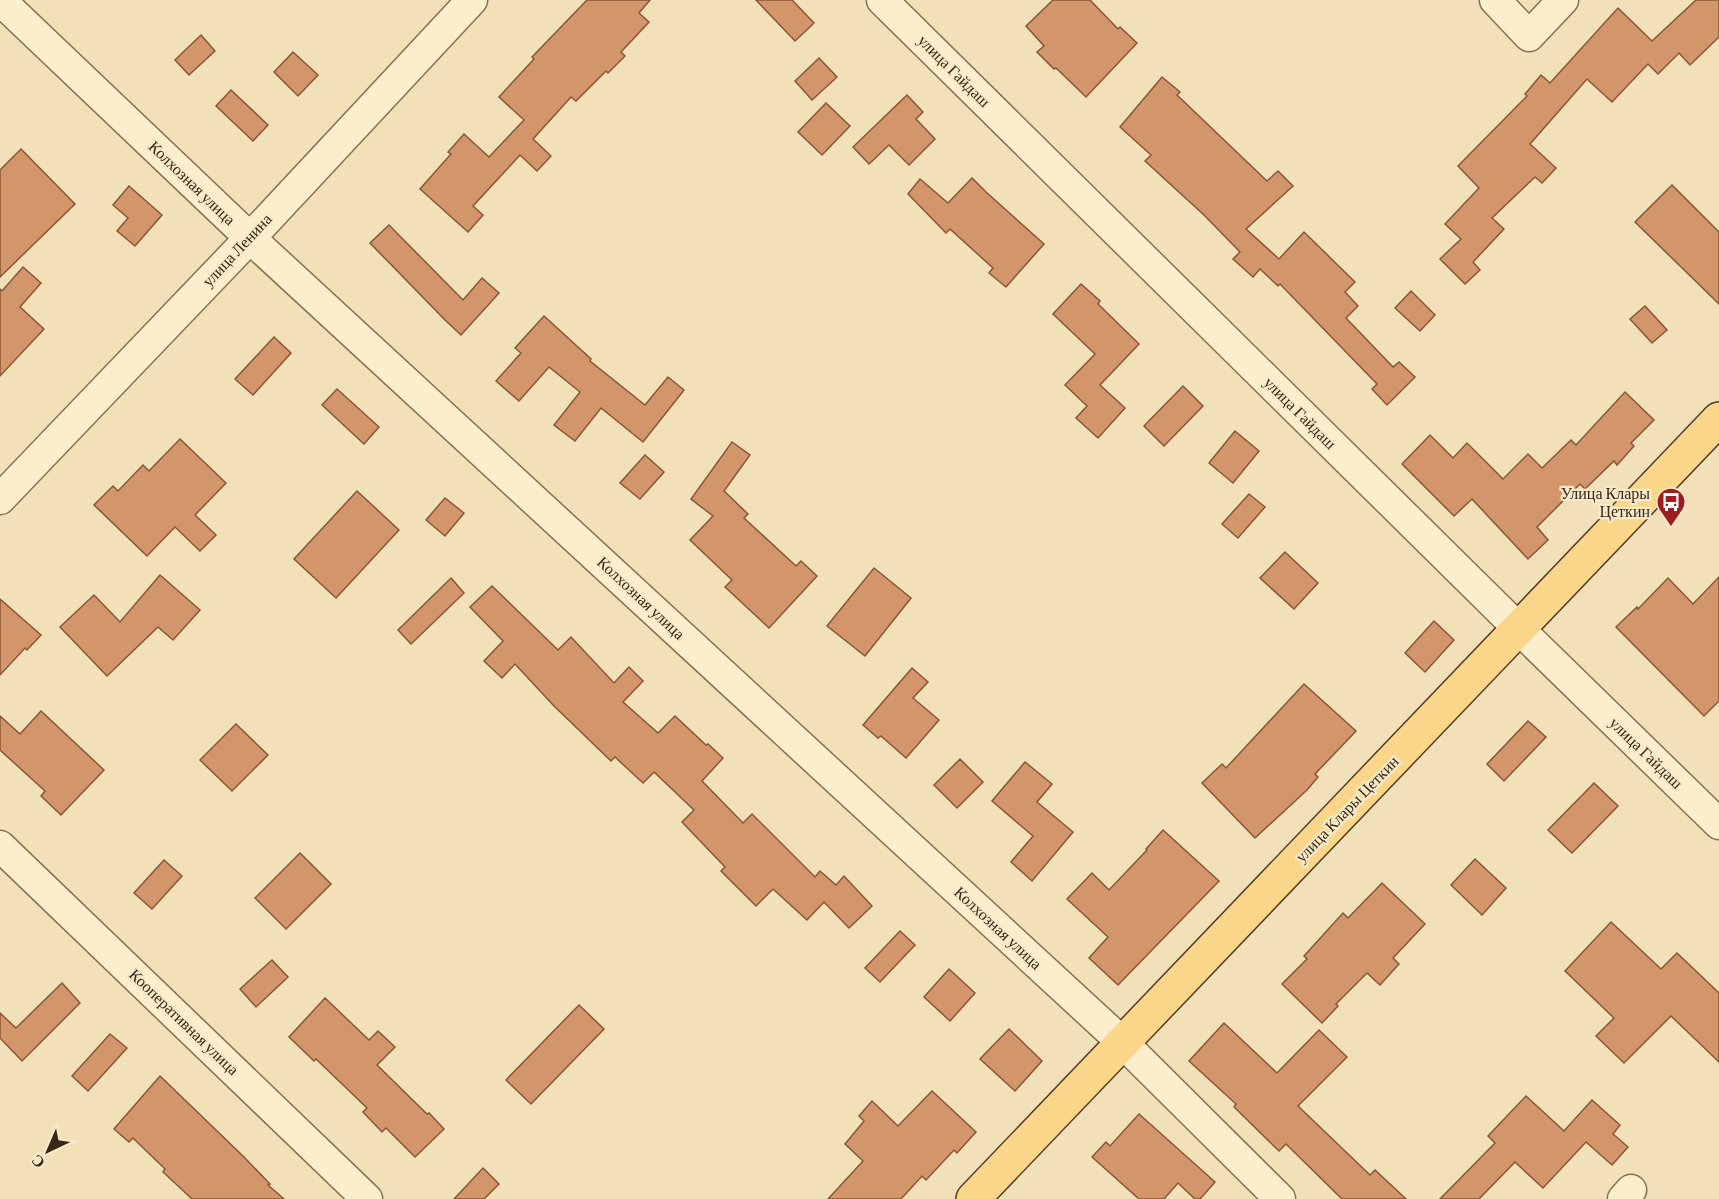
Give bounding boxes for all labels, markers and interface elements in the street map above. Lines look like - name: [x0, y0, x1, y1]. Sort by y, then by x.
- street label: улица Гайдаш: [914, 32, 994, 112]
- street label: Колхозная улица: [145, 138, 239, 229]
- street label: улица Ленина: [199, 210, 276, 291]
- street label: улица Гайдаш: [1260, 374, 1340, 454]
- place label: Улица Клары Цеткин: [1561, 485, 1650, 521]
- bus stop icon: Улица Клары Цеткин: [1655, 486, 1687, 528]
- street label: Колхозная улица: [593, 553, 688, 643]
- street label: улица Гайдаш: [1605, 714, 1686, 793]
- street label: улица Клары Цеткин: [1292, 752, 1403, 866]
- street label: Колхозная улица: [950, 883, 1045, 973]
- street label: Кооперативная улица: [125, 966, 242, 1079]
- north arrow: [18, 1121, 78, 1181]
- text: С: [28, 1151, 48, 1172]

